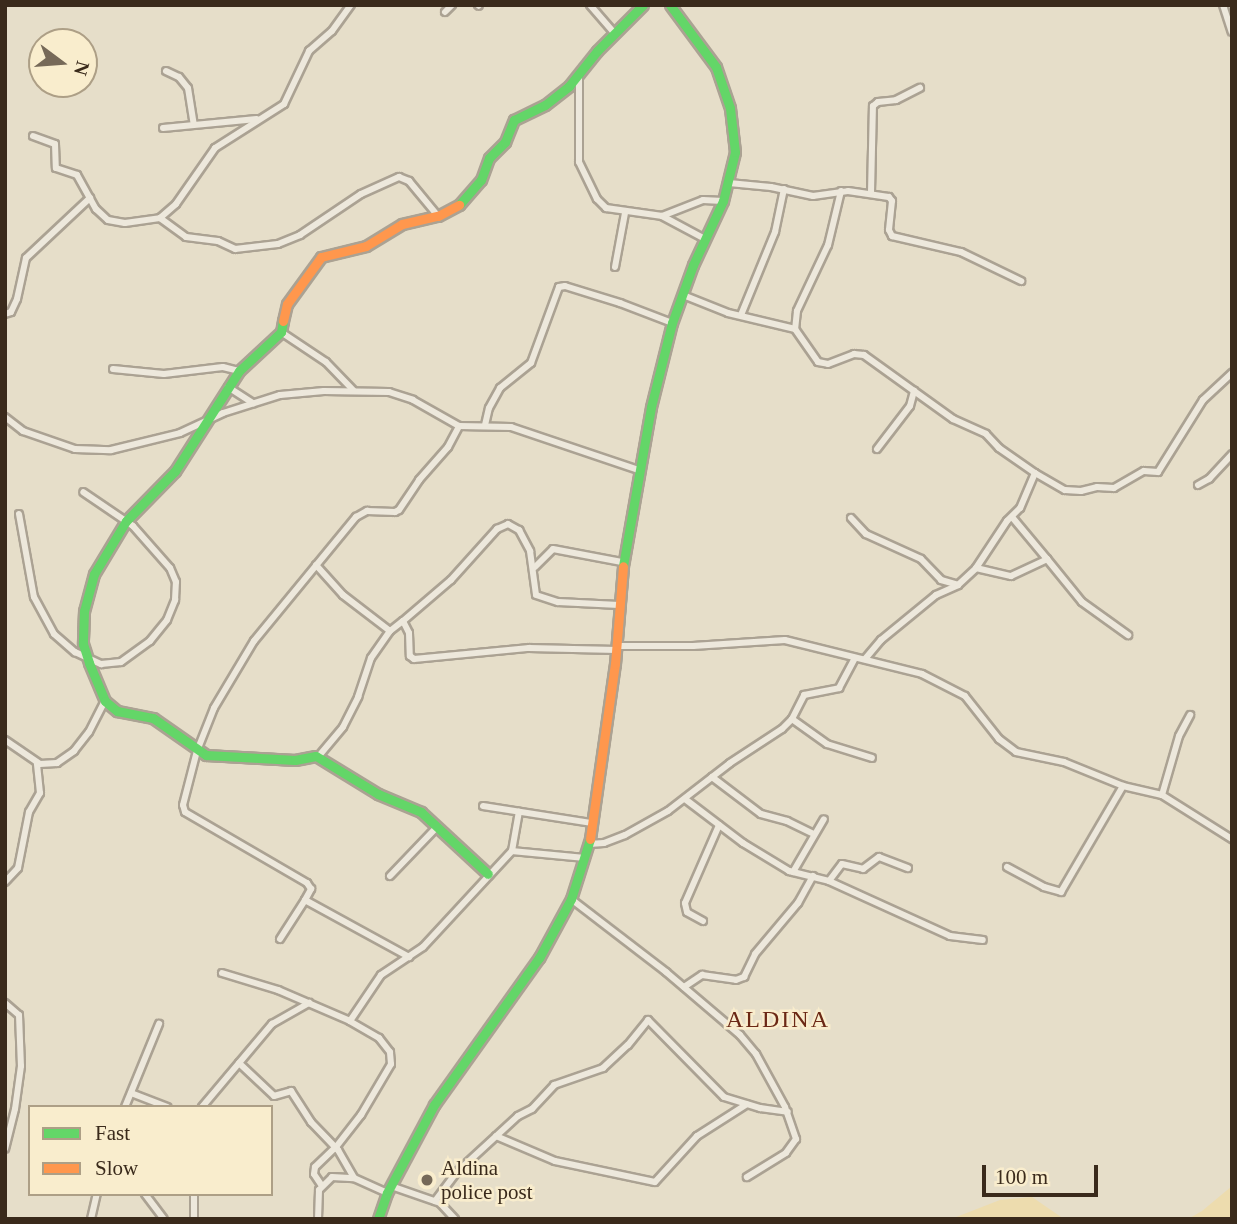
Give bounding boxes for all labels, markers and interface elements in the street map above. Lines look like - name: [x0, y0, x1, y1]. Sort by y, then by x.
- north arrow: [28, 28, 98, 98]
- text: N: [70, 59, 94, 78]
- district label: ALDINA: [727, 1006, 829, 1034]
- legend: [28, 1105, 273, 1196]
- text: Fast: [95, 1121, 130, 1145]
- scale bar: [985, 1150, 1100, 1194]
- place label: Aldina police post: [441, 1155, 533, 1205]
- text: Slow: [95, 1156, 138, 1180]
- text: 100 m: [995, 1165, 1048, 1189]
- marker: Aldina police post: [419, 1172, 435, 1188]

